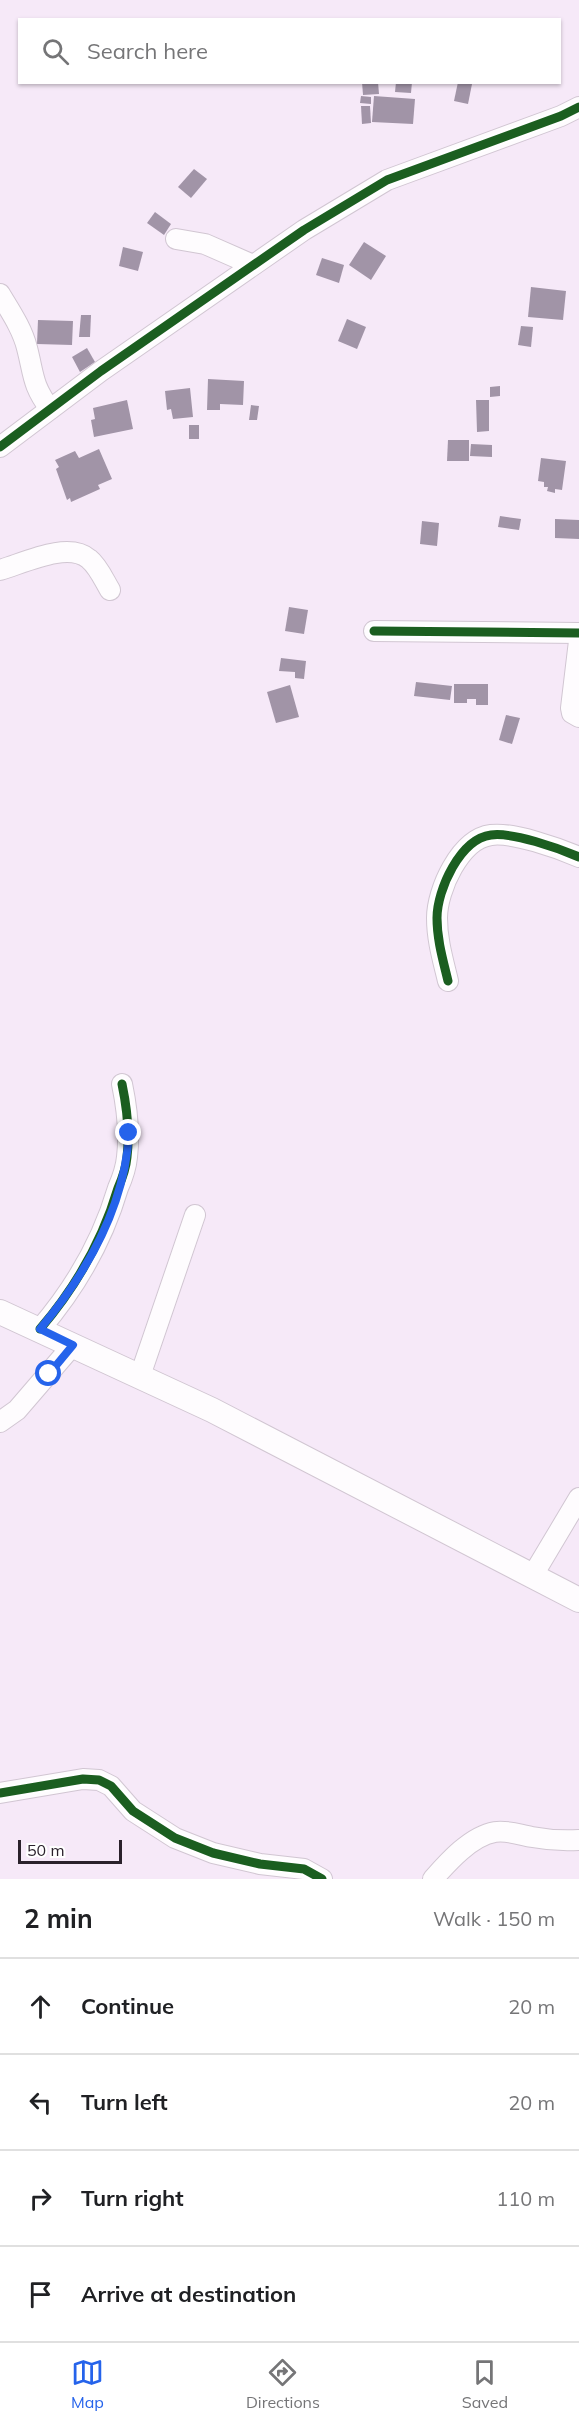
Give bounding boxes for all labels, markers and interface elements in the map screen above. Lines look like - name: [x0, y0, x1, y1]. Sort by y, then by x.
- search box: [18, 18, 561, 84]
- icon: search: [39, 35, 72, 68]
- text: Search here: [87, 37, 208, 65]
- route end: [115, 1119, 141, 1145]
- route start: [35, 1360, 61, 1386]
- scale bar: [18, 1837, 122, 1864]
- text: 50 m: [27, 1840, 64, 1860]
- text: 2 min: [24, 1902, 93, 1935]
- text: Walk · 150 m: [433, 1906, 555, 1931]
- icon: ahead: [24, 1990, 57, 2023]
- text: Continue: [81, 1992, 174, 2020]
- text: 20 m: [508, 1994, 555, 2019]
- icon: left: [24, 2086, 57, 2119]
- text: Turn left: [81, 2088, 168, 2116]
- text: 20 m: [508, 2090, 555, 2115]
- icon: right: [24, 2182, 57, 2215]
- text: Turn right: [81, 2184, 184, 2212]
- text: 110 m: [496, 2186, 555, 2211]
- icon: arrive: [24, 2278, 57, 2311]
- text: Arrive at destination: [81, 2280, 296, 2308]
- tab: Map: [71, 2356, 104, 2412]
- tab: Directions: [246, 2356, 320, 2412]
- tab: Saved: [462, 2356, 508, 2412]

